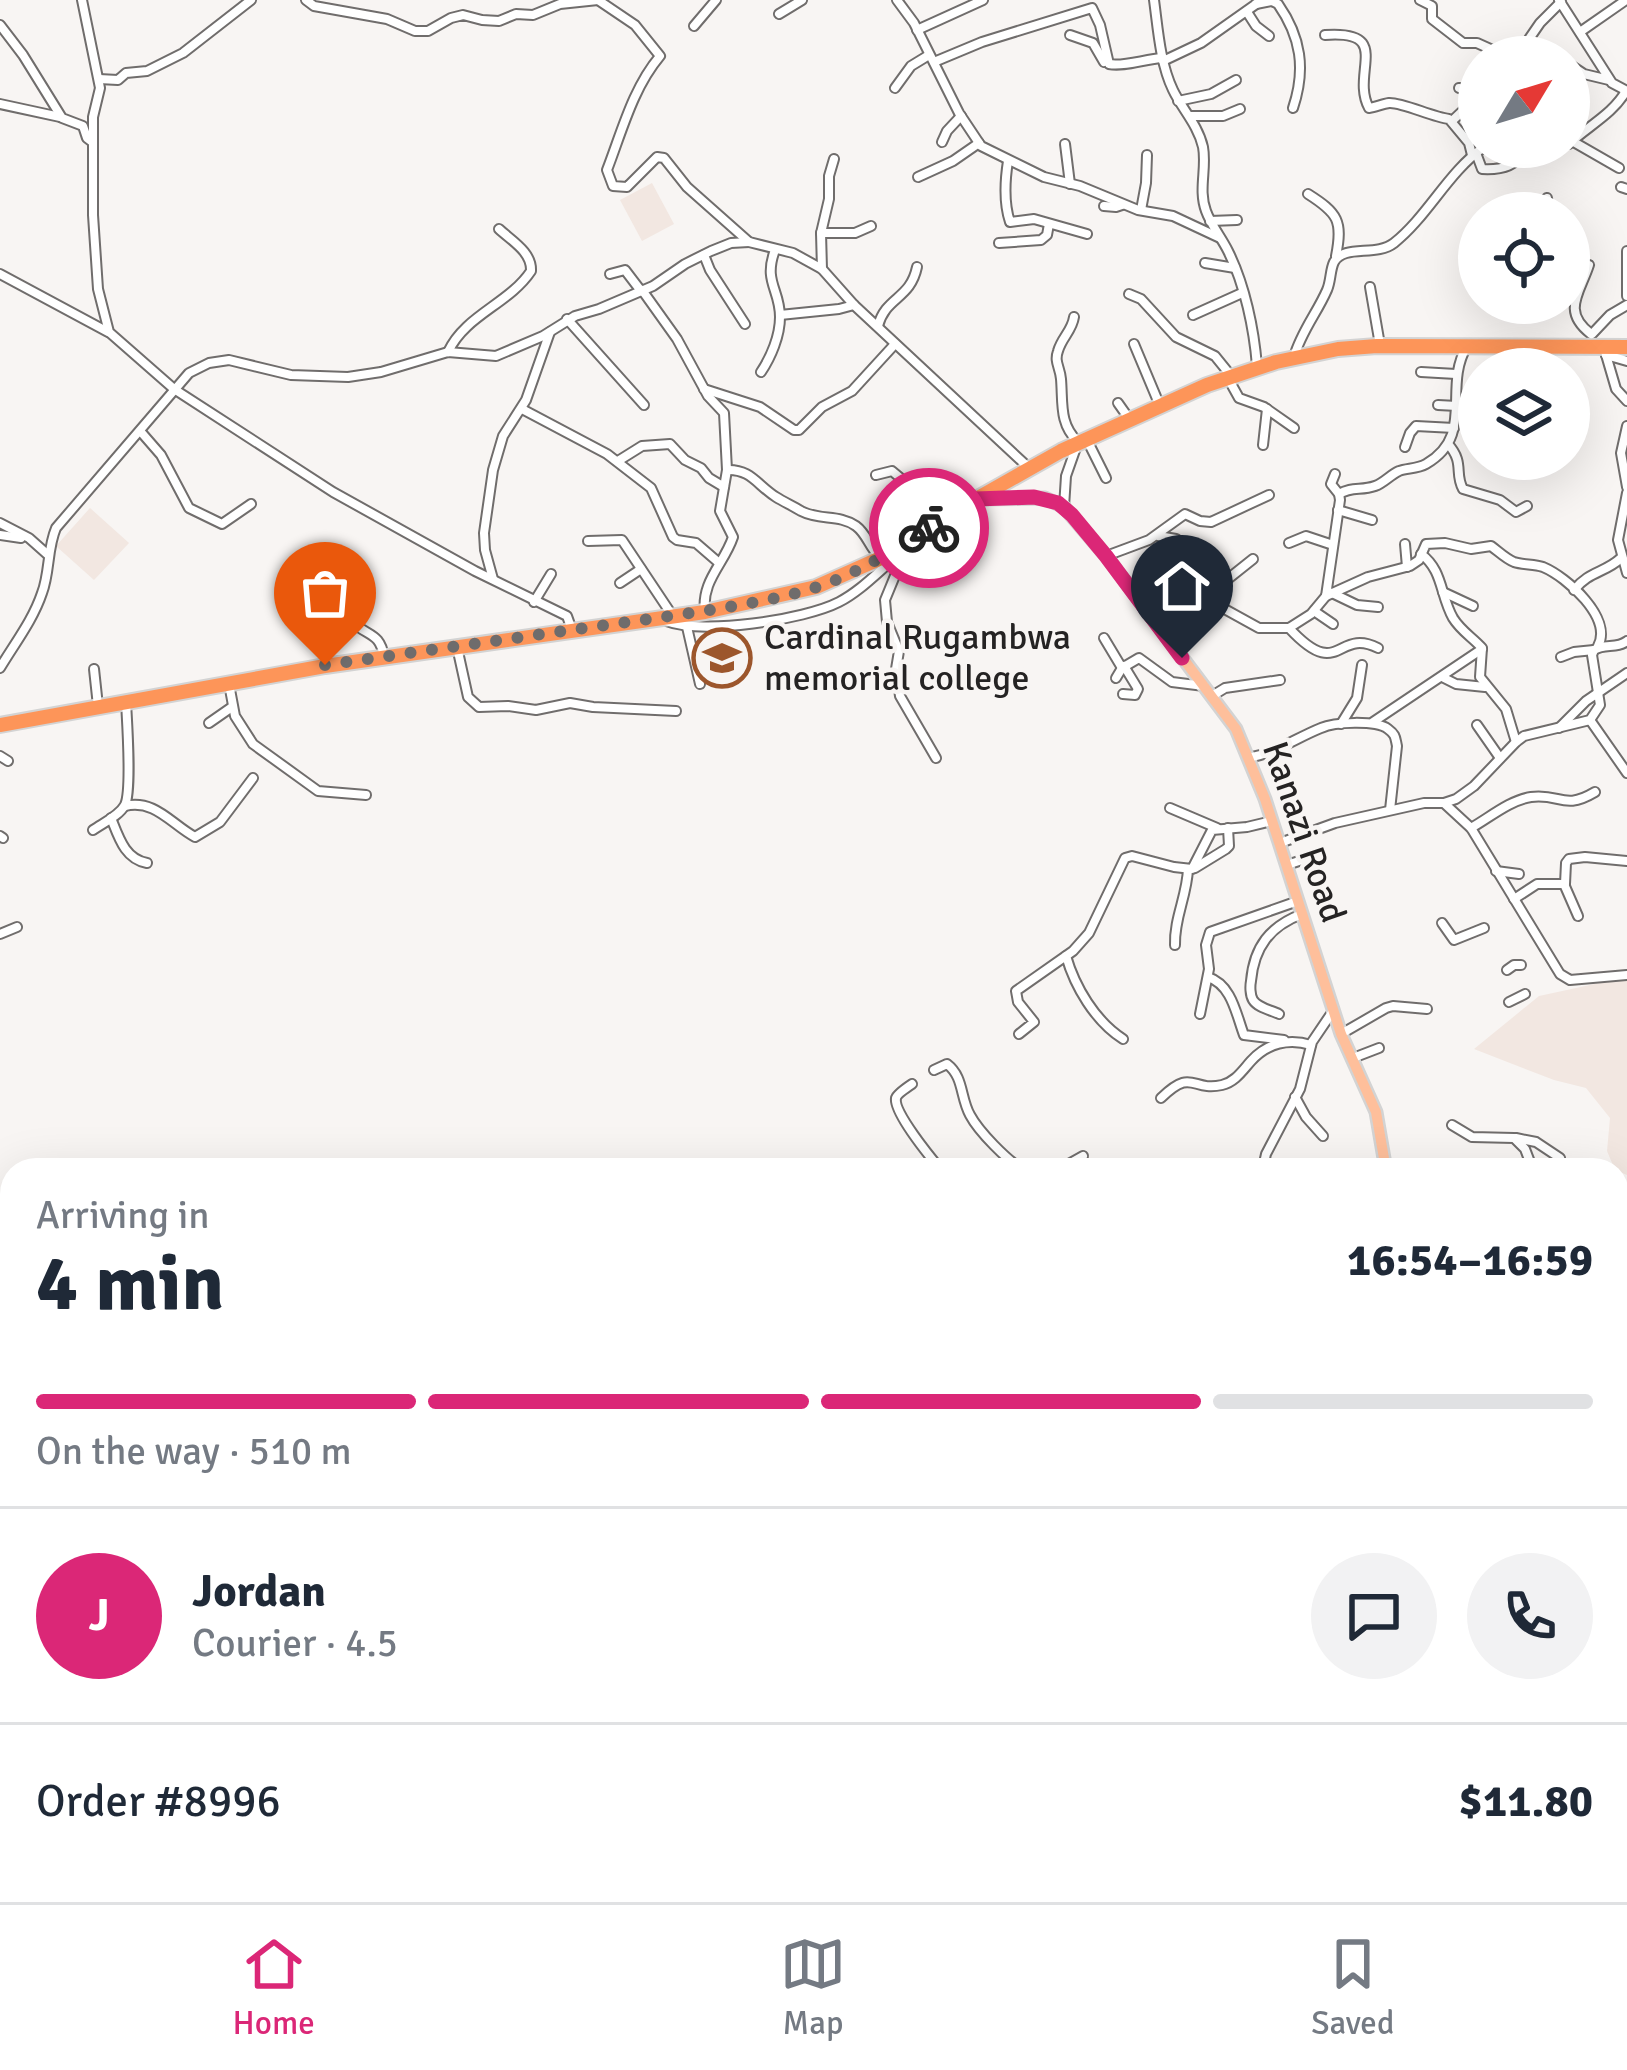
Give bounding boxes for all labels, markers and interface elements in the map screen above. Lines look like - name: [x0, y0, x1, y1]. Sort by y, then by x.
- north arrow: [1458, 36, 1590, 168]
- map controls: [1458, 36, 1590, 480]
- button: locate: [1458, 192, 1590, 324]
- button: layers: [1458, 348, 1590, 480]
- courier: [869, 468, 989, 588]
- icon: bike: [896, 495, 962, 561]
- pin: [1131, 535, 1233, 658]
- pin: [274, 542, 376, 665]
- icon: home: [1149, 553, 1215, 619]
- icon: bag: [292, 560, 358, 626]
- place label: Cardinal Rugambwa memorial college: [764, 615, 1071, 701]
- school or university icon: Cardinal Rugambwa memorial college: [691, 627, 753, 689]
- street label: Kanazi Road: [1252, 736, 1356, 928]
- text: Arriving in: [36, 1191, 210, 1239]
- text: 16:54–16:59: [1347, 1233, 1593, 1288]
- text: 4 min: [36, 1236, 224, 1332]
- text: On the way · 510 m: [36, 1427, 352, 1475]
- button: chat: [1311, 1553, 1437, 1679]
- button: phone: [1467, 1553, 1593, 1679]
- text: Jordan: [192, 1564, 326, 1619]
- text: J: [88, 1588, 110, 1643]
- text: Courier · 4.5: [192, 1619, 398, 1667]
- text: Order #8996: [36, 1774, 281, 1829]
- text: $11.80: [1459, 1774, 1593, 1829]
- tab: Home: [233, 1931, 315, 2044]
- tab: Map: [780, 1931, 846, 2044]
- tab: Saved: [1311, 1931, 1394, 2044]

